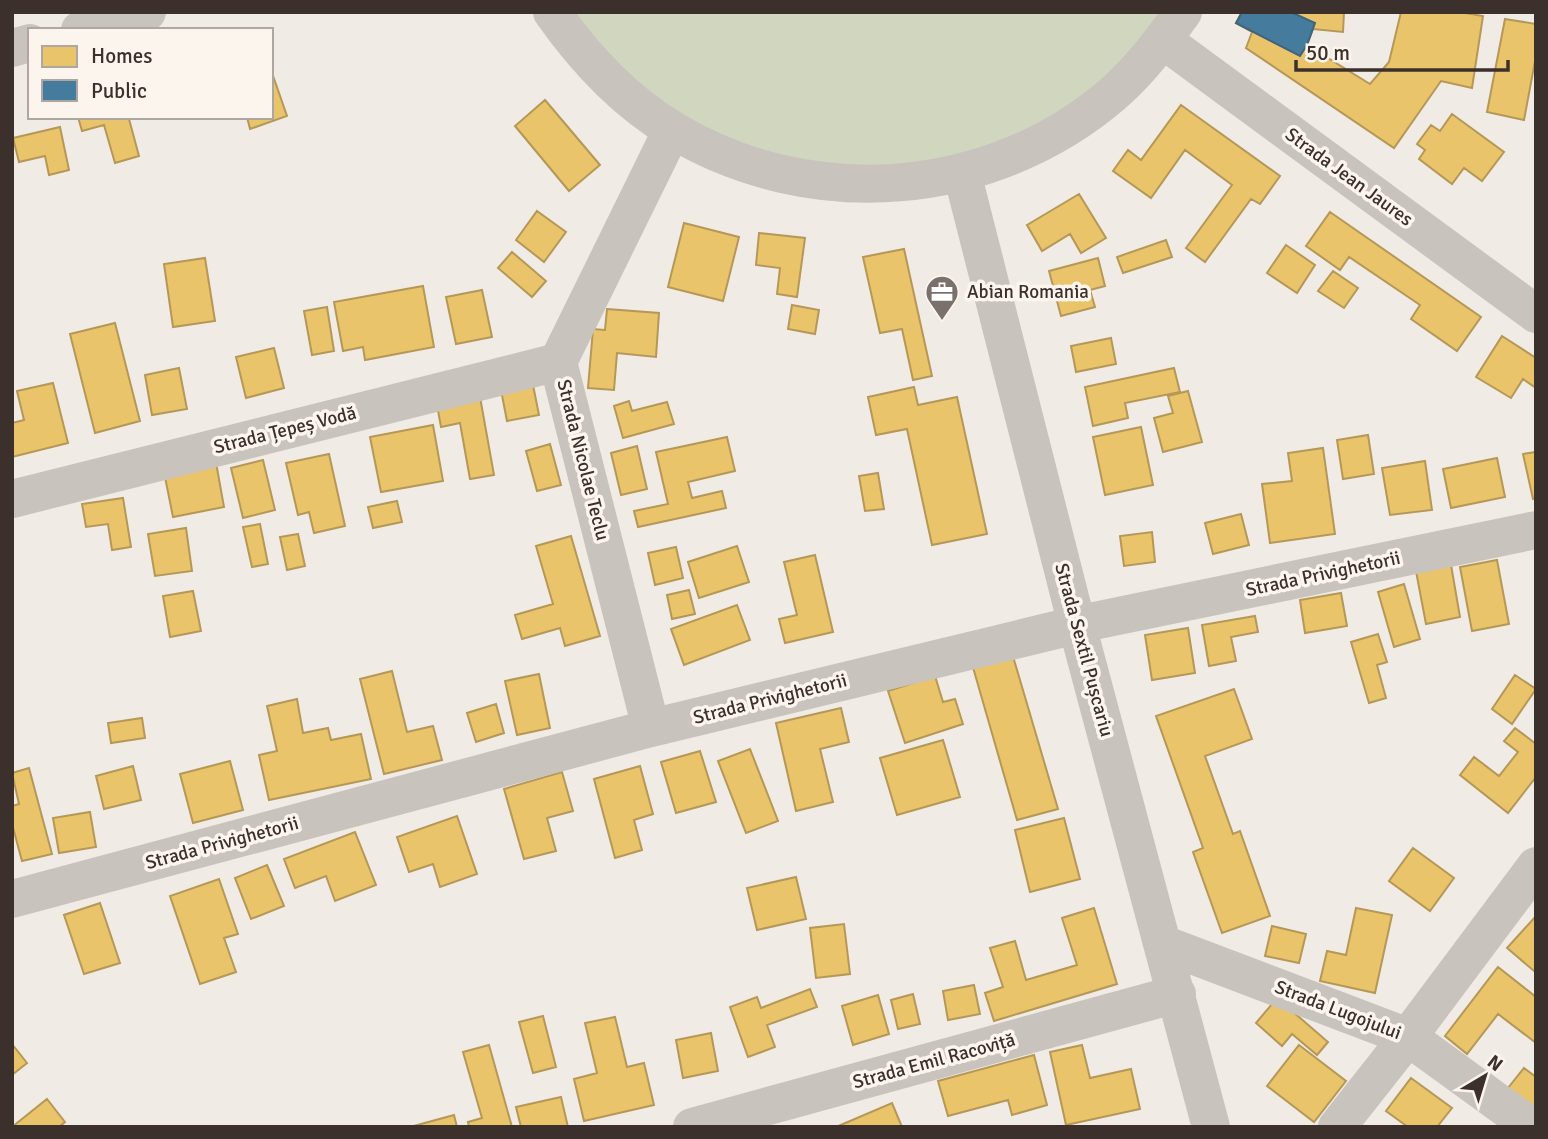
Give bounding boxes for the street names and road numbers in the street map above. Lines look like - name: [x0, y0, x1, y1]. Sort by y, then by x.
- street label: Strada Jean Jaures: [1280, 123, 1418, 231]
- street label: Strada Nicolae Teclu: [551, 377, 615, 543]
- street label: Strada Țepeș Vodă: [211, 401, 359, 459]
- street label: Strada Privighetorii: [1243, 546, 1403, 602]
- street label: Strada Sextil Pușcariu: [1049, 561, 1119, 739]
- street label: Strada Privighetorii: [691, 668, 849, 730]
- street label: Strada Privighetorii: [143, 811, 301, 875]
- street label: Strada Lugojului: [1271, 975, 1405, 1045]
- street label: Strada Emil Racoviță: [850, 1028, 1018, 1094]

